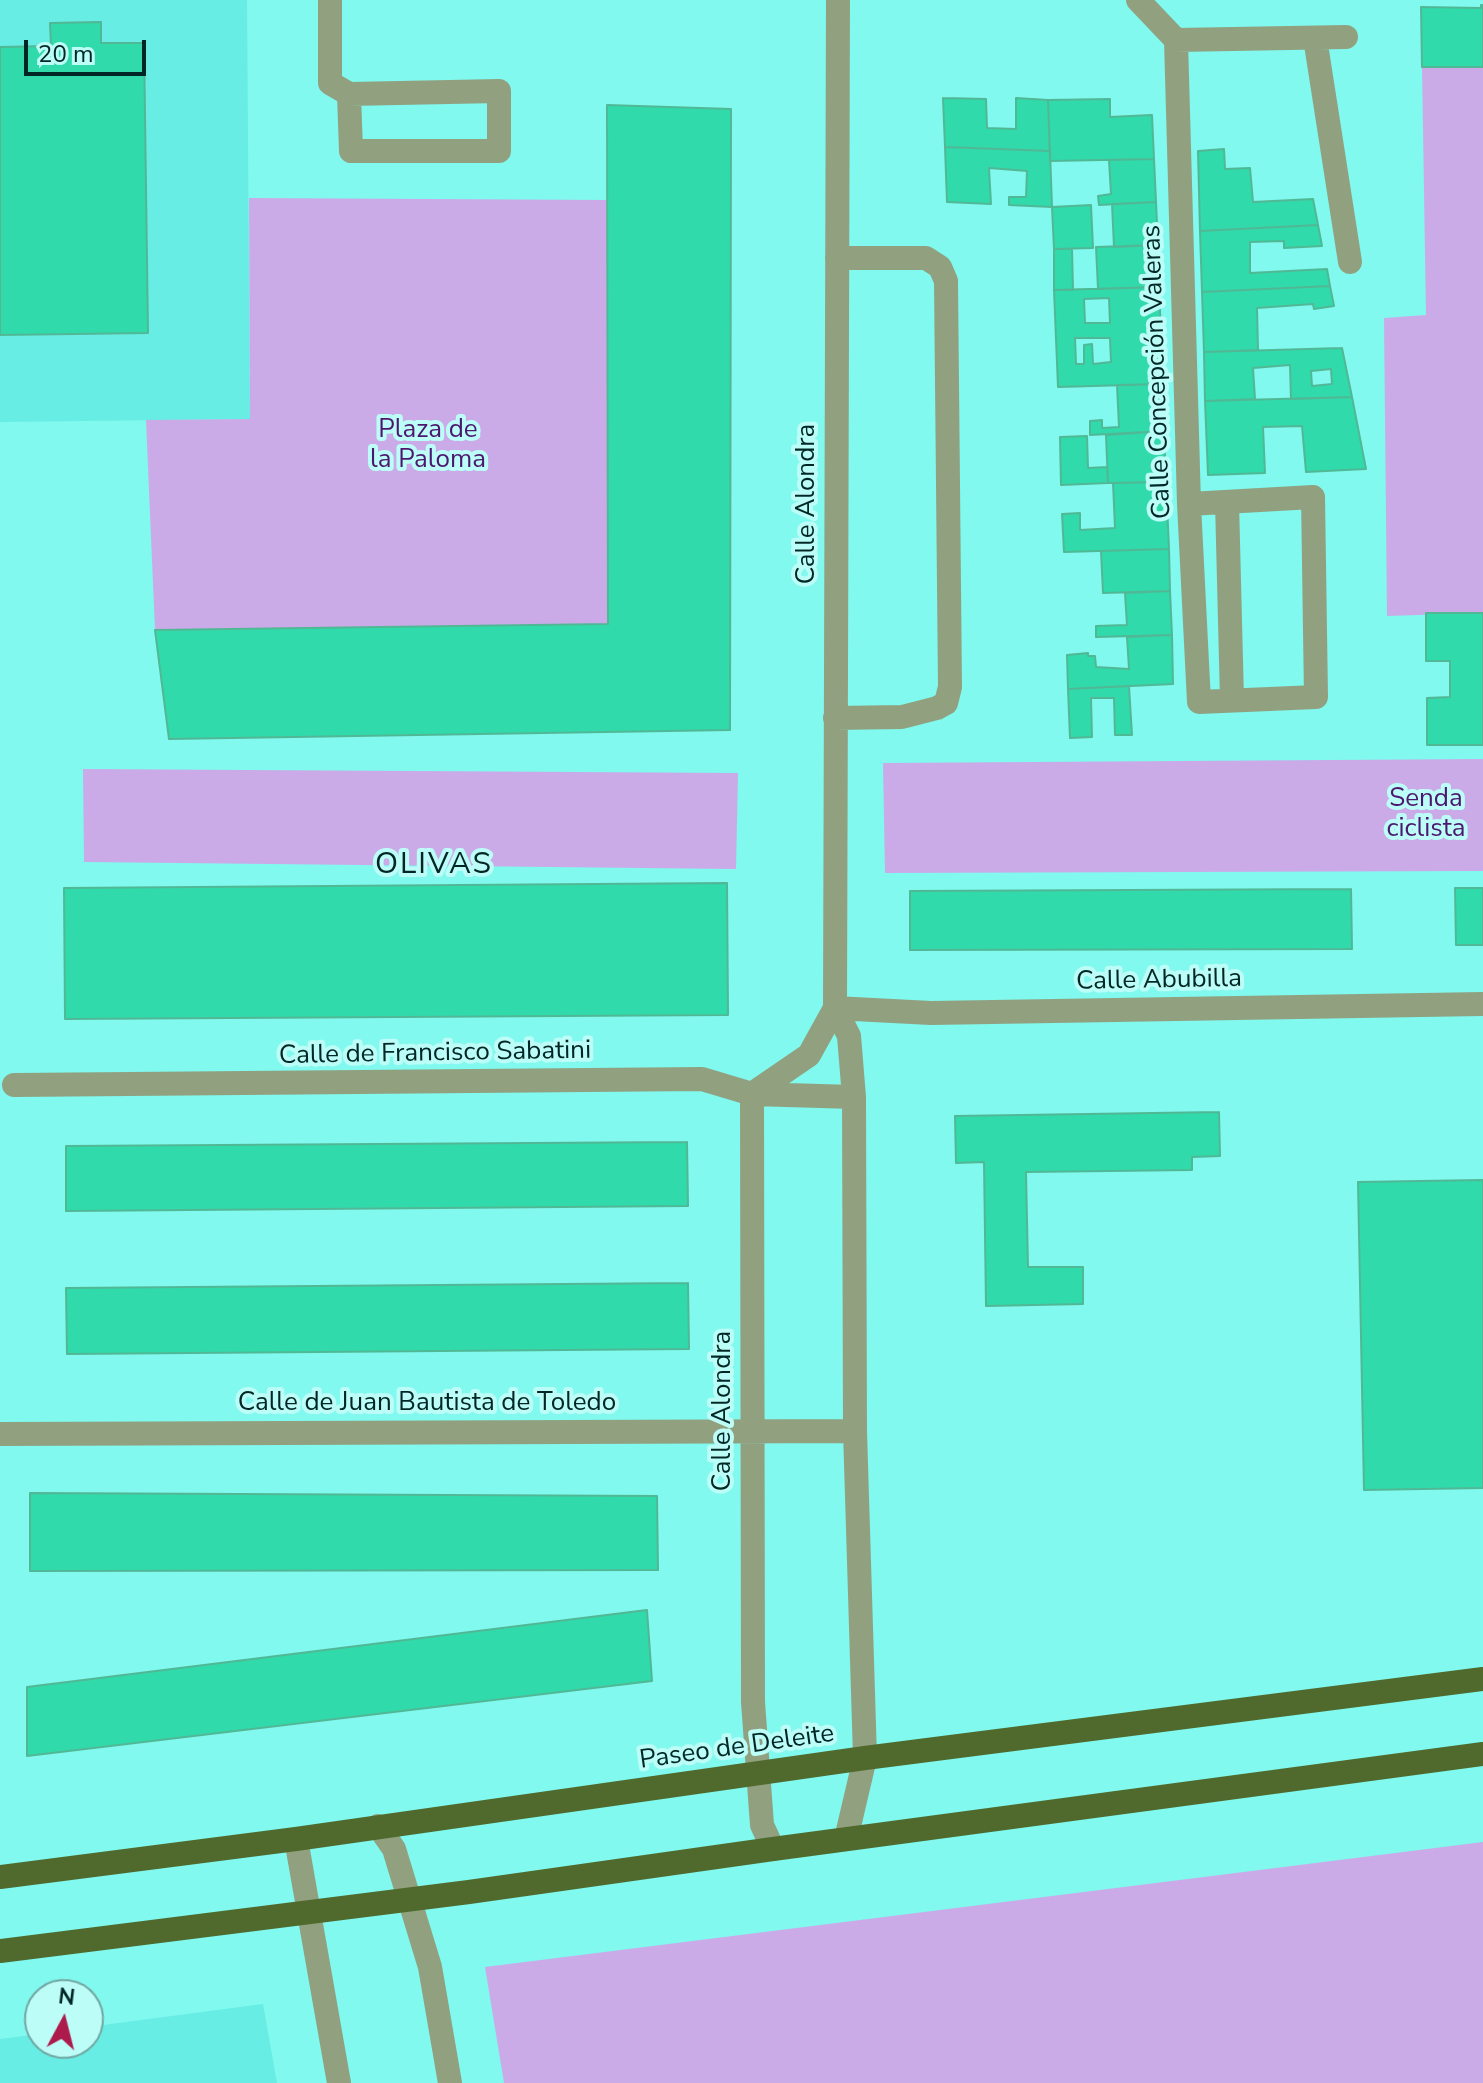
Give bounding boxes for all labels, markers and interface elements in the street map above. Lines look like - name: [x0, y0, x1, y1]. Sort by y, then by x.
- scale bar: [28, 24, 150, 74]
- text: 20 m: [38, 38, 94, 70]
- street label: Calle Concepción Valeras: [1137, 224, 1179, 520]
- park label: Plaza de la Paloma: [370, 415, 486, 476]
- street label: Calle Alondra: [792, 424, 824, 584]
- park label: Senda ciclista: [1386, 784, 1466, 846]
- district label: OLIVAS: [375, 848, 493, 884]
- street label: Calle Abubilla: [1076, 964, 1242, 998]
- street label: Calle de Francisco Sabatini: [279, 1036, 591, 1072]
- street label: Calle Alondra: [708, 1331, 740, 1491]
- street label: Calle de Juan Bautista de Toledo: [238, 1388, 616, 1420]
- street label: Paseo de Deleite: [638, 1719, 836, 1777]
- north arrow: [24, 1979, 104, 2059]
- text: N: [57, 1981, 77, 2013]

